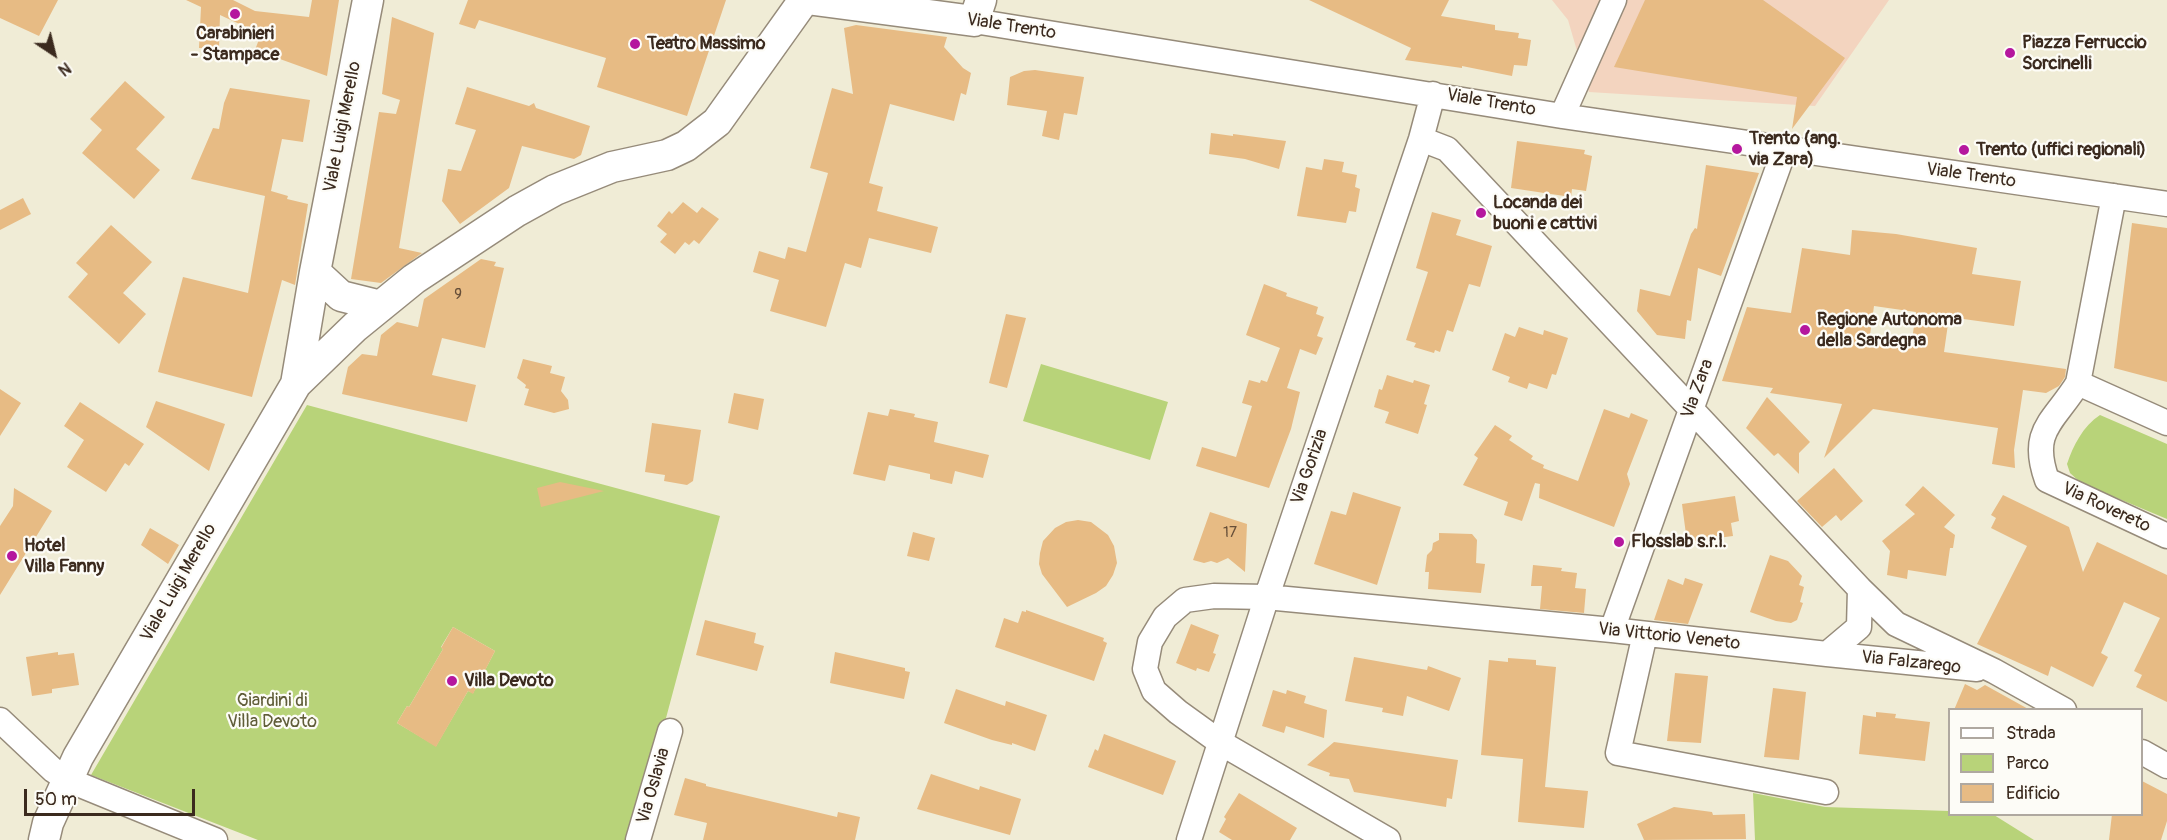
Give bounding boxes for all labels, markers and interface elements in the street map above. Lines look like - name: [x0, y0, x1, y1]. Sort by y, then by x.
- marker: Carabinieri - Stampace: [228, 7, 242, 21]
- street label: Viale Trento: [965, 9, 1057, 45]
- place label: Carabinieri - Stampace: [191, 23, 279, 66]
- north arrow: [24, 24, 84, 84]
- place label: Piazza Ferruccio Sorcinelli: [2022, 32, 2147, 74]
- place label: Teatro Massimo: [647, 33, 765, 55]
- marker: Teatro Massimo: [628, 37, 642, 51]
- marker: Piazza Ferruccio Sorcinelli: [2003, 46, 2017, 60]
- text: N: [54, 57, 75, 80]
- street label: Viale Luigi Merello: [320, 60, 366, 194]
- street label: Viale Trento: [1445, 85, 1537, 121]
- place label: Trento (ang. via Zara): [1749, 128, 1841, 170]
- place label: Trento (uffici regionali): [1976, 139, 2146, 161]
- marker: Trento (ang. via Zara): [1730, 142, 1744, 156]
- marker: Trento (uffici regionali): [1957, 143, 1971, 157]
- street label: Viale Trento: [1925, 159, 2017, 193]
- place label: Locanda dei buoni e cattivi: [1493, 192, 1597, 234]
- marker: Locanda dei buoni e cattivi: [1474, 206, 1488, 220]
- house number: 9: [454, 286, 462, 304]
- place label: Regione Autonoma della Sardegna: [1817, 309, 1962, 352]
- marker: Regione Autonoma della Sardegna: [1798, 323, 1812, 337]
- street label: Via Zara: [1677, 356, 1719, 422]
- street label: Via Gorizia: [1287, 426, 1333, 508]
- street label: Via Rovereto: [2058, 478, 2154, 538]
- street label: Viale Luigi Merello: [136, 520, 222, 646]
- house number: 17: [1223, 524, 1237, 542]
- place label: Flosslab s.r.l.: [1631, 531, 1727, 553]
- place label: Hotel Villa Fanny: [24, 535, 104, 578]
- marker: Flosslab s.r.l.: [1612, 535, 1626, 549]
- marker: Hotel Villa Fanny: [5, 549, 19, 563]
- street label: Via Vittorio Veneto: [1597, 619, 1741, 655]
- street label: Via Falzarego: [1860, 647, 1962, 679]
- place label: Villa Devoto: [464, 670, 554, 692]
- marker: Villa Devoto: [445, 674, 459, 688]
- park label: Giardini di Villa Devoto: [227, 690, 317, 732]
- legend: [1948, 708, 2143, 816]
- text: Strada: [2006, 722, 2056, 745]
- street label: Via Oslavia: [633, 746, 675, 826]
- text: Parco: [2006, 752, 2049, 775]
- scale bar: [27, 777, 198, 815]
- text: Edificio: [2006, 782, 2060, 805]
- text: 50 m: [35, 788, 77, 811]

